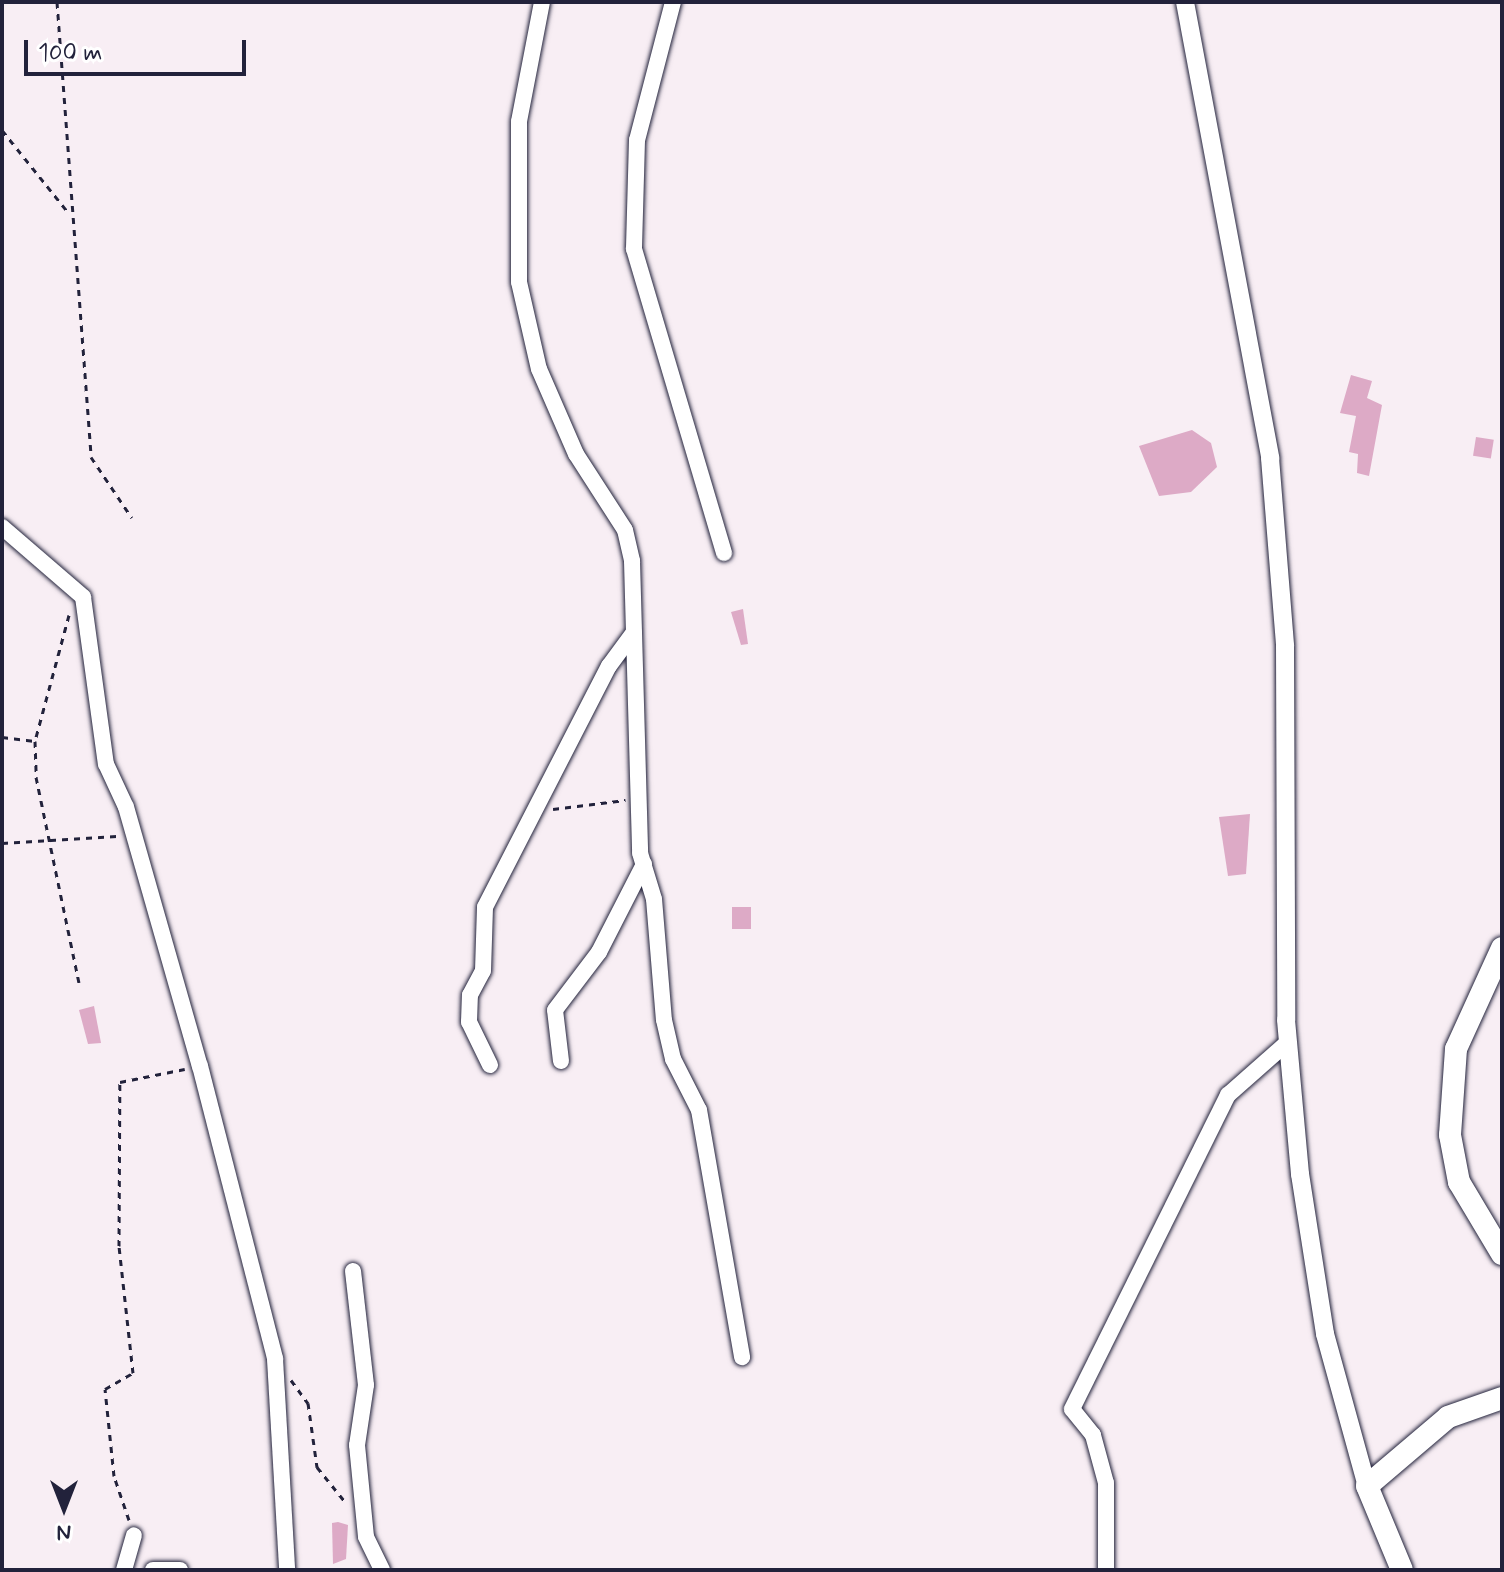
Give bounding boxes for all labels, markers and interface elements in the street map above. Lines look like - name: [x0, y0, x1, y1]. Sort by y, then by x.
- scale bar: [28, 24, 250, 74]
- text: 100 m: [38, 38, 102, 69]
- north arrow: [24, 1468, 104, 1548]
- text: N: [57, 1518, 71, 1546]

